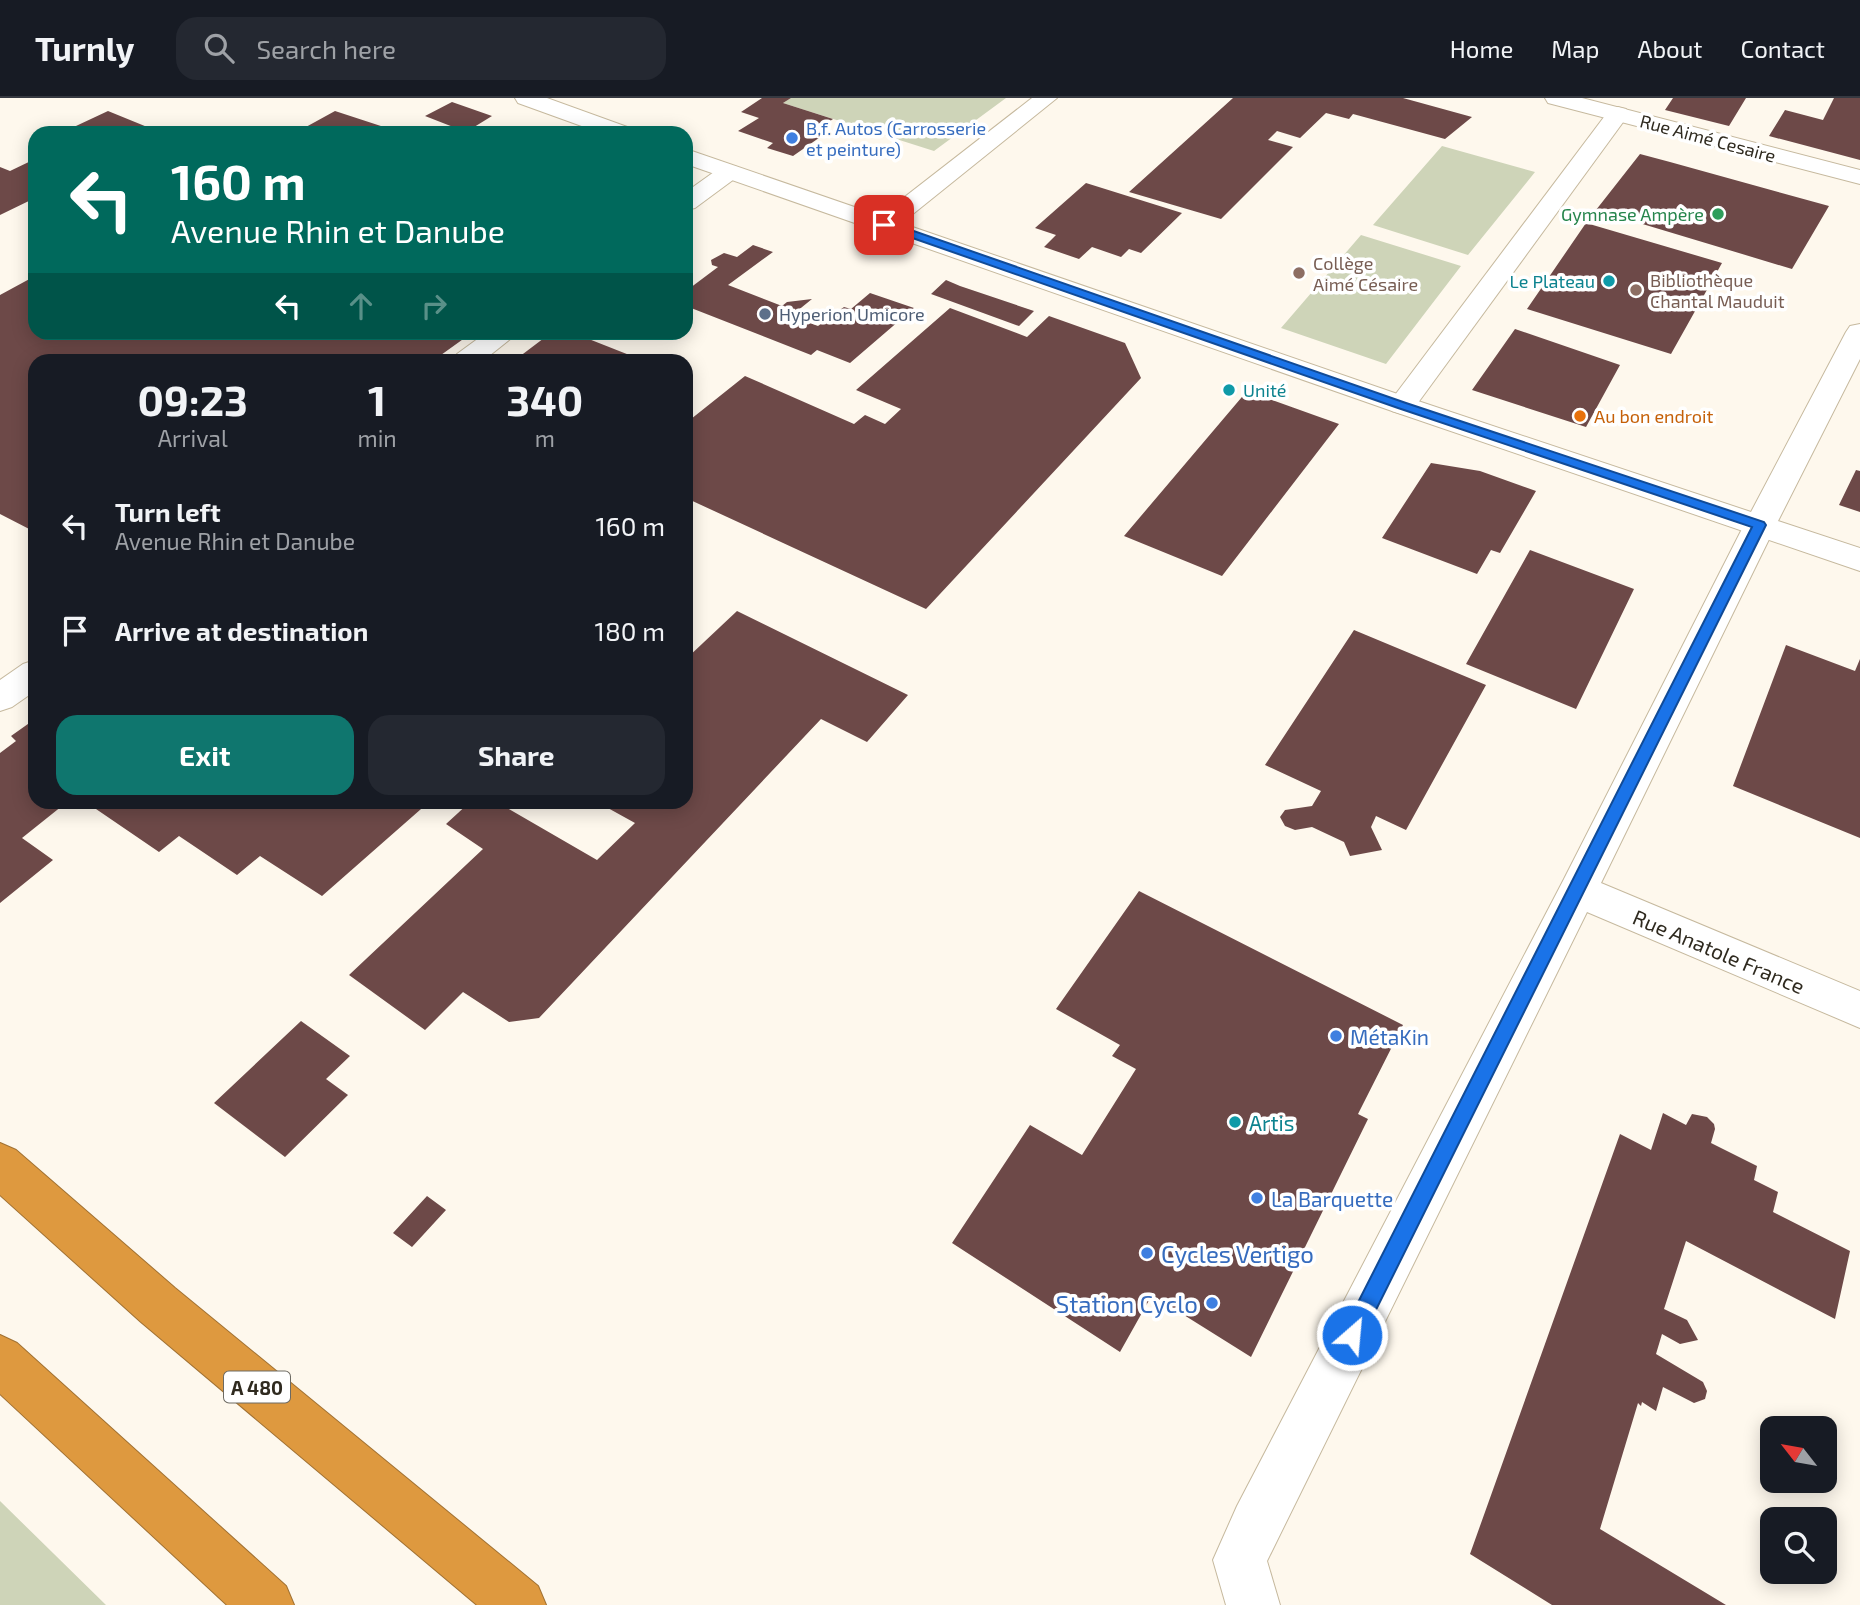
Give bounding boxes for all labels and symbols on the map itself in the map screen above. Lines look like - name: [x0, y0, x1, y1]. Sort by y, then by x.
- street label: Rue Aimé Cesaire: [1638, 109, 1778, 167]
- place label: B.f. Autos (Carrosserie et peinture): [806, 117, 986, 160]
- marker: B.f. Autos (Carrosserie et peinture): [784, 130, 800, 146]
- pin: [854, 195, 914, 255]
- place label: Gymnase Ampère: [1561, 203, 1704, 225]
- marker: Gymnase Ampère: [1710, 206, 1726, 222]
- place label: Collège Aimé Césaire: [1313, 252, 1418, 295]
- marker: Collège Aimé Césaire: [1291, 265, 1307, 281]
- place label: Bibliothèque Chantal Mauduit: [1650, 269, 1785, 312]
- place label: Le Plateau: [1510, 270, 1595, 292]
- marker: Le Plateau: [1601, 273, 1617, 289]
- marker: Bibliothèque Chantal Mauduit: [1628, 282, 1644, 298]
- place label: Hyperion Umicore: [779, 303, 925, 325]
- marker: Hyperion Umicore: [757, 306, 773, 322]
- place label: Unité: [1243, 379, 1286, 401]
- marker: Unité: [1221, 382, 1237, 398]
- place label: Au bon endroit: [1594, 405, 1714, 427]
- marker: Au bon endroit: [1572, 408, 1588, 424]
- street label: Rue Anatole France: [1630, 904, 1808, 998]
- place label: MétaKin: [1350, 1024, 1429, 1049]
- marker: MétaKin: [1328, 1028, 1344, 1044]
- place label: Artis: [1249, 1110, 1294, 1135]
- marker: Artis: [1227, 1114, 1243, 1130]
- place label: La Barquette: [1271, 1186, 1393, 1211]
- marker: La Barquette: [1249, 1190, 1265, 1206]
- place label: Cycles Vertigo: [1161, 1239, 1314, 1268]
- marker: Cycles Vertigo: [1139, 1245, 1155, 1261]
- place label: Station Cyclo: [1056, 1289, 1198, 1318]
- marker: Station Cyclo: [1204, 1295, 1220, 1311]
- position arrow: [1315, 1298, 1389, 1372]
- road number: A 480: [224, 1372, 290, 1402]
- north arrow: [1760, 1416, 1838, 1493]

